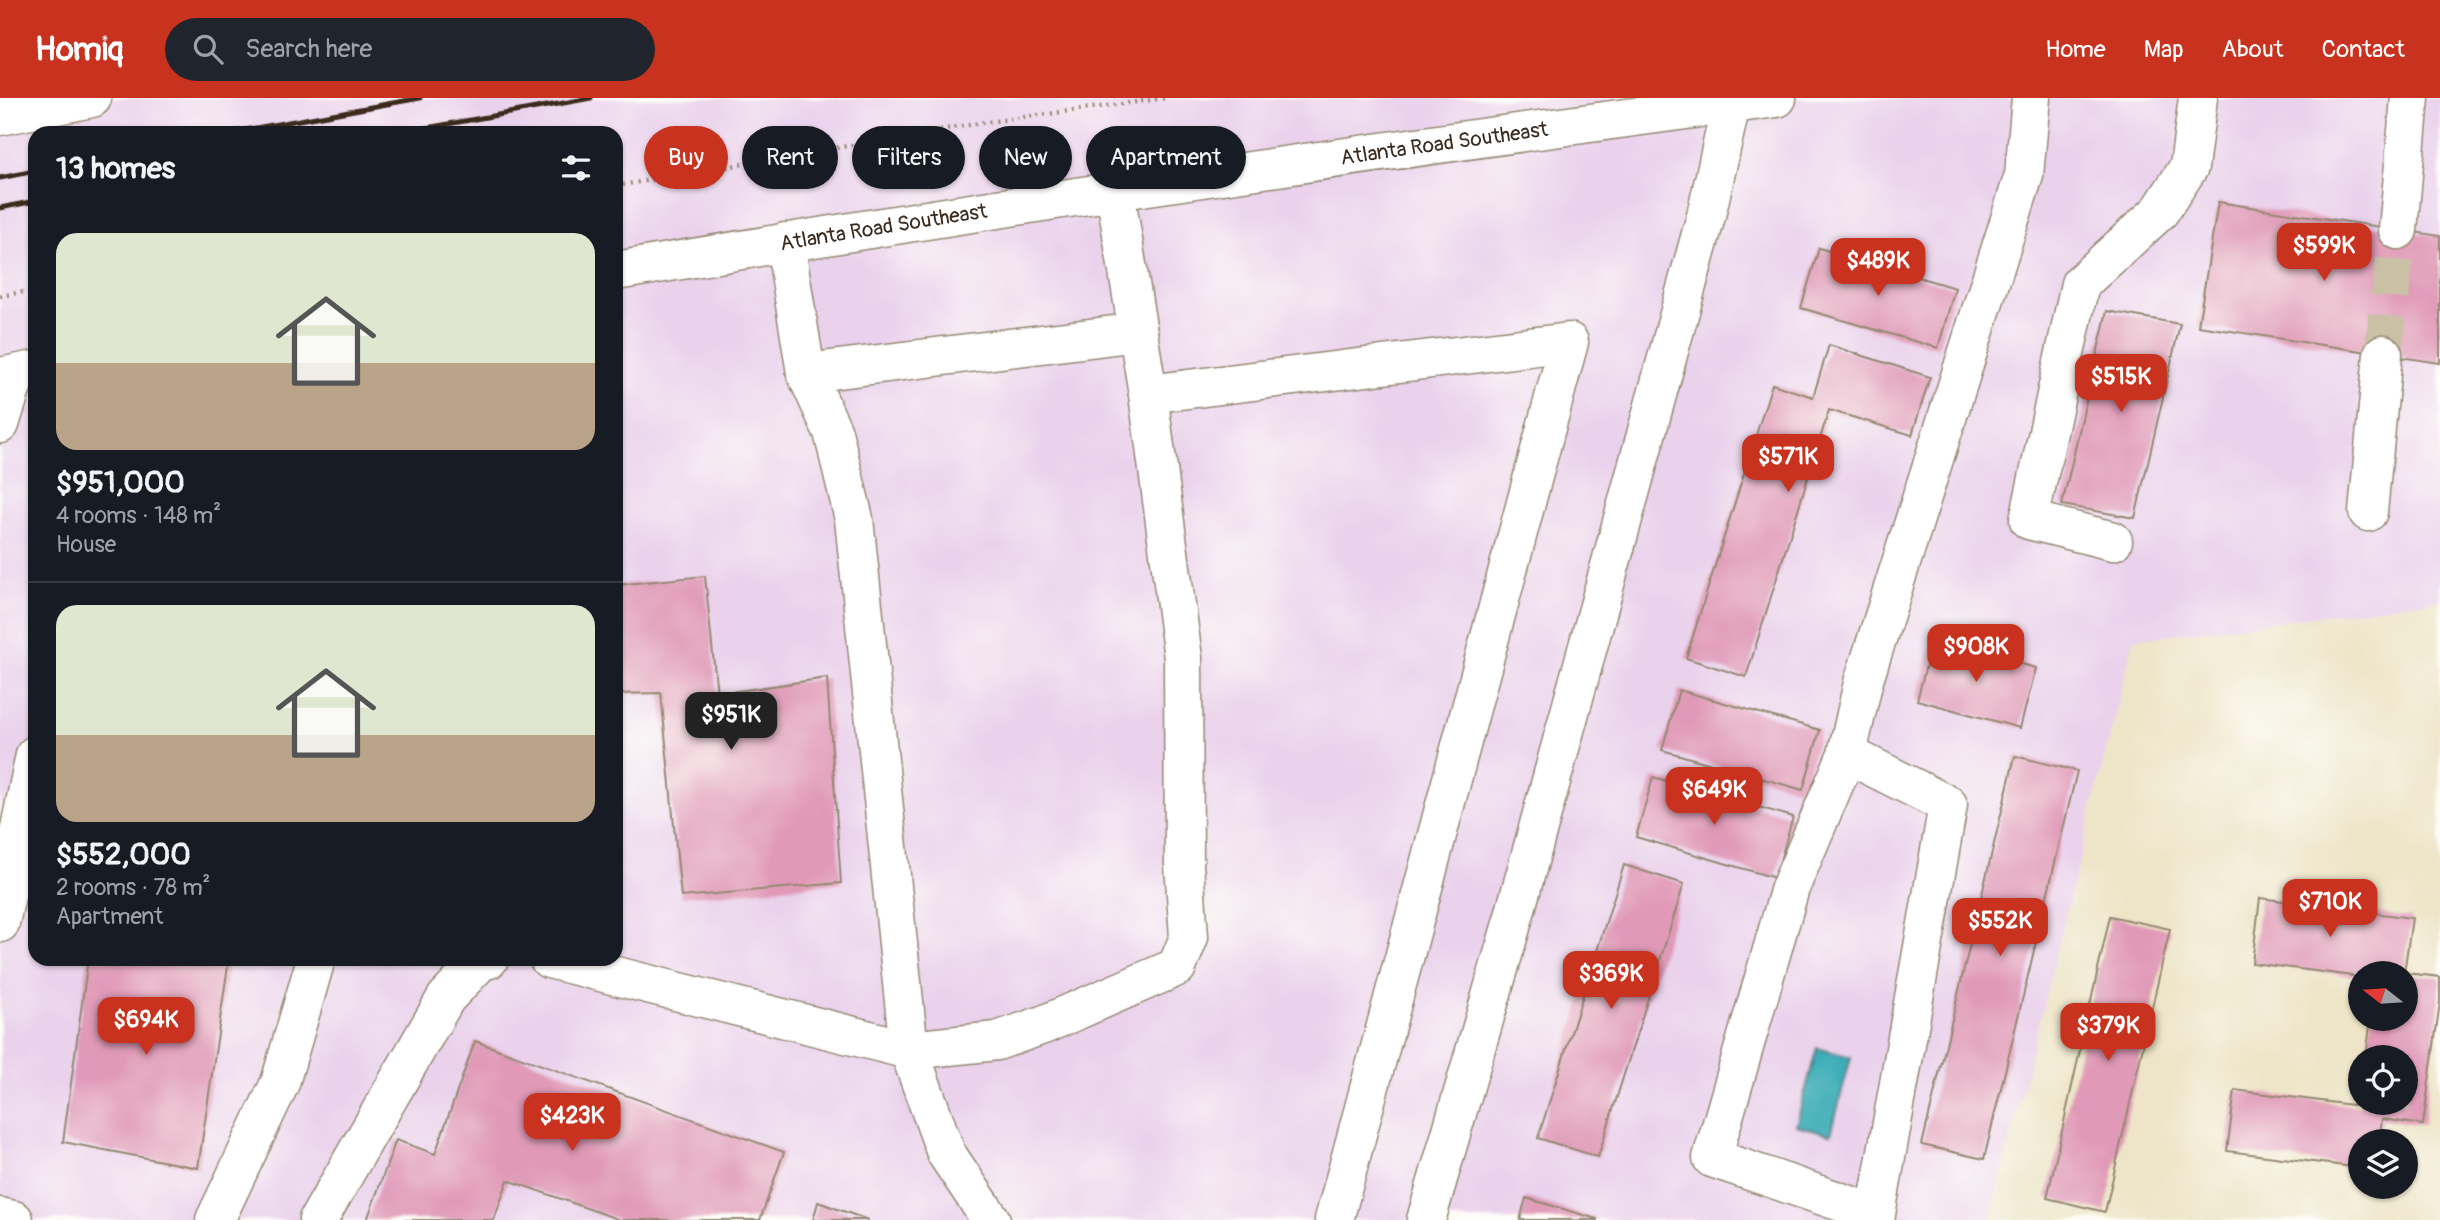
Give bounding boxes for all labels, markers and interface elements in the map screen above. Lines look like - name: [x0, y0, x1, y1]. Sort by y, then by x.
- search box: [165, 18, 655, 81]
- text: Homiq: [35, 29, 123, 70]
- icon: search: [189, 30, 227, 68]
- text: Search here: [245, 33, 372, 65]
- text: Home: [2045, 35, 2106, 64]
- text: Map: [2144, 35, 2184, 64]
- text: About: [2222, 35, 2284, 64]
- text: Contact: [2322, 35, 2405, 64]
- street label: Atlanta Road Southeast: [1339, 115, 1550, 171]
- chip: Buy: [644, 126, 728, 189]
- chip: Rent: [742, 126, 838, 189]
- chip: Filters: [852, 126, 965, 189]
- chip: New: [979, 126, 1072, 189]
- chip: Apartment: [1086, 126, 1246, 189]
- icon: filters: [557, 149, 595, 187]
- text: 13 homes: [56, 150, 175, 187]
- street label: Atlanta Road Southeast: [778, 197, 989, 257]
- pin: $599K: [2275, 223, 2373, 283]
- text: $599K: [2293, 231, 2355, 260]
- pin: $489K: [1829, 238, 1927, 298]
- text: $489K: [1846, 246, 1910, 275]
- icon: home: [263, 278, 389, 404]
- pin: $515K: [2072, 354, 2170, 414]
- text: $515K: [2091, 362, 2151, 391]
- pin: $571K: [1739, 434, 1837, 494]
- text: $571K: [1758, 442, 1818, 471]
- text: $951,000: [56, 464, 185, 501]
- text: 4 rooms · 148 m²: [56, 501, 221, 530]
- text: House: [56, 530, 116, 559]
- pin: $908K: [1927, 624, 2025, 684]
- text: $908K: [1943, 632, 2009, 661]
- icon: home: [263, 650, 389, 776]
- pin: $951K: [682, 692, 780, 752]
- text: $951K: [701, 700, 761, 729]
- pin: $649K: [1665, 768, 1763, 827]
- text: $649K: [1682, 775, 1746, 804]
- text: $552,000: [56, 836, 191, 873]
- text: 2 rooms · 78 m²: [56, 873, 210, 902]
- pin: $710K: [2281, 880, 2379, 939]
- text: $710K: [2298, 887, 2362, 916]
- pin: $552K: [1951, 898, 2049, 958]
- text: Apartment: [56, 902, 163, 931]
- text: $552K: [1968, 906, 2032, 935]
- pin: $369K: [1562, 951, 1660, 1011]
- text: $369K: [1579, 959, 1643, 988]
- north arrow: [2348, 961, 2418, 1031]
- map controls: [2348, 961, 2418, 1199]
- pin: $694K: [97, 998, 195, 1057]
- pin: $379K: [2059, 1004, 2157, 1063]
- text: $694K: [114, 1005, 178, 1034]
- text: $379K: [2076, 1011, 2140, 1040]
- button: locate: [2348, 1045, 2418, 1115]
- pin: $423K: [523, 1094, 621, 1153]
- text: $423K: [540, 1101, 604, 1130]
- button: layers: [2348, 1129, 2418, 1199]

